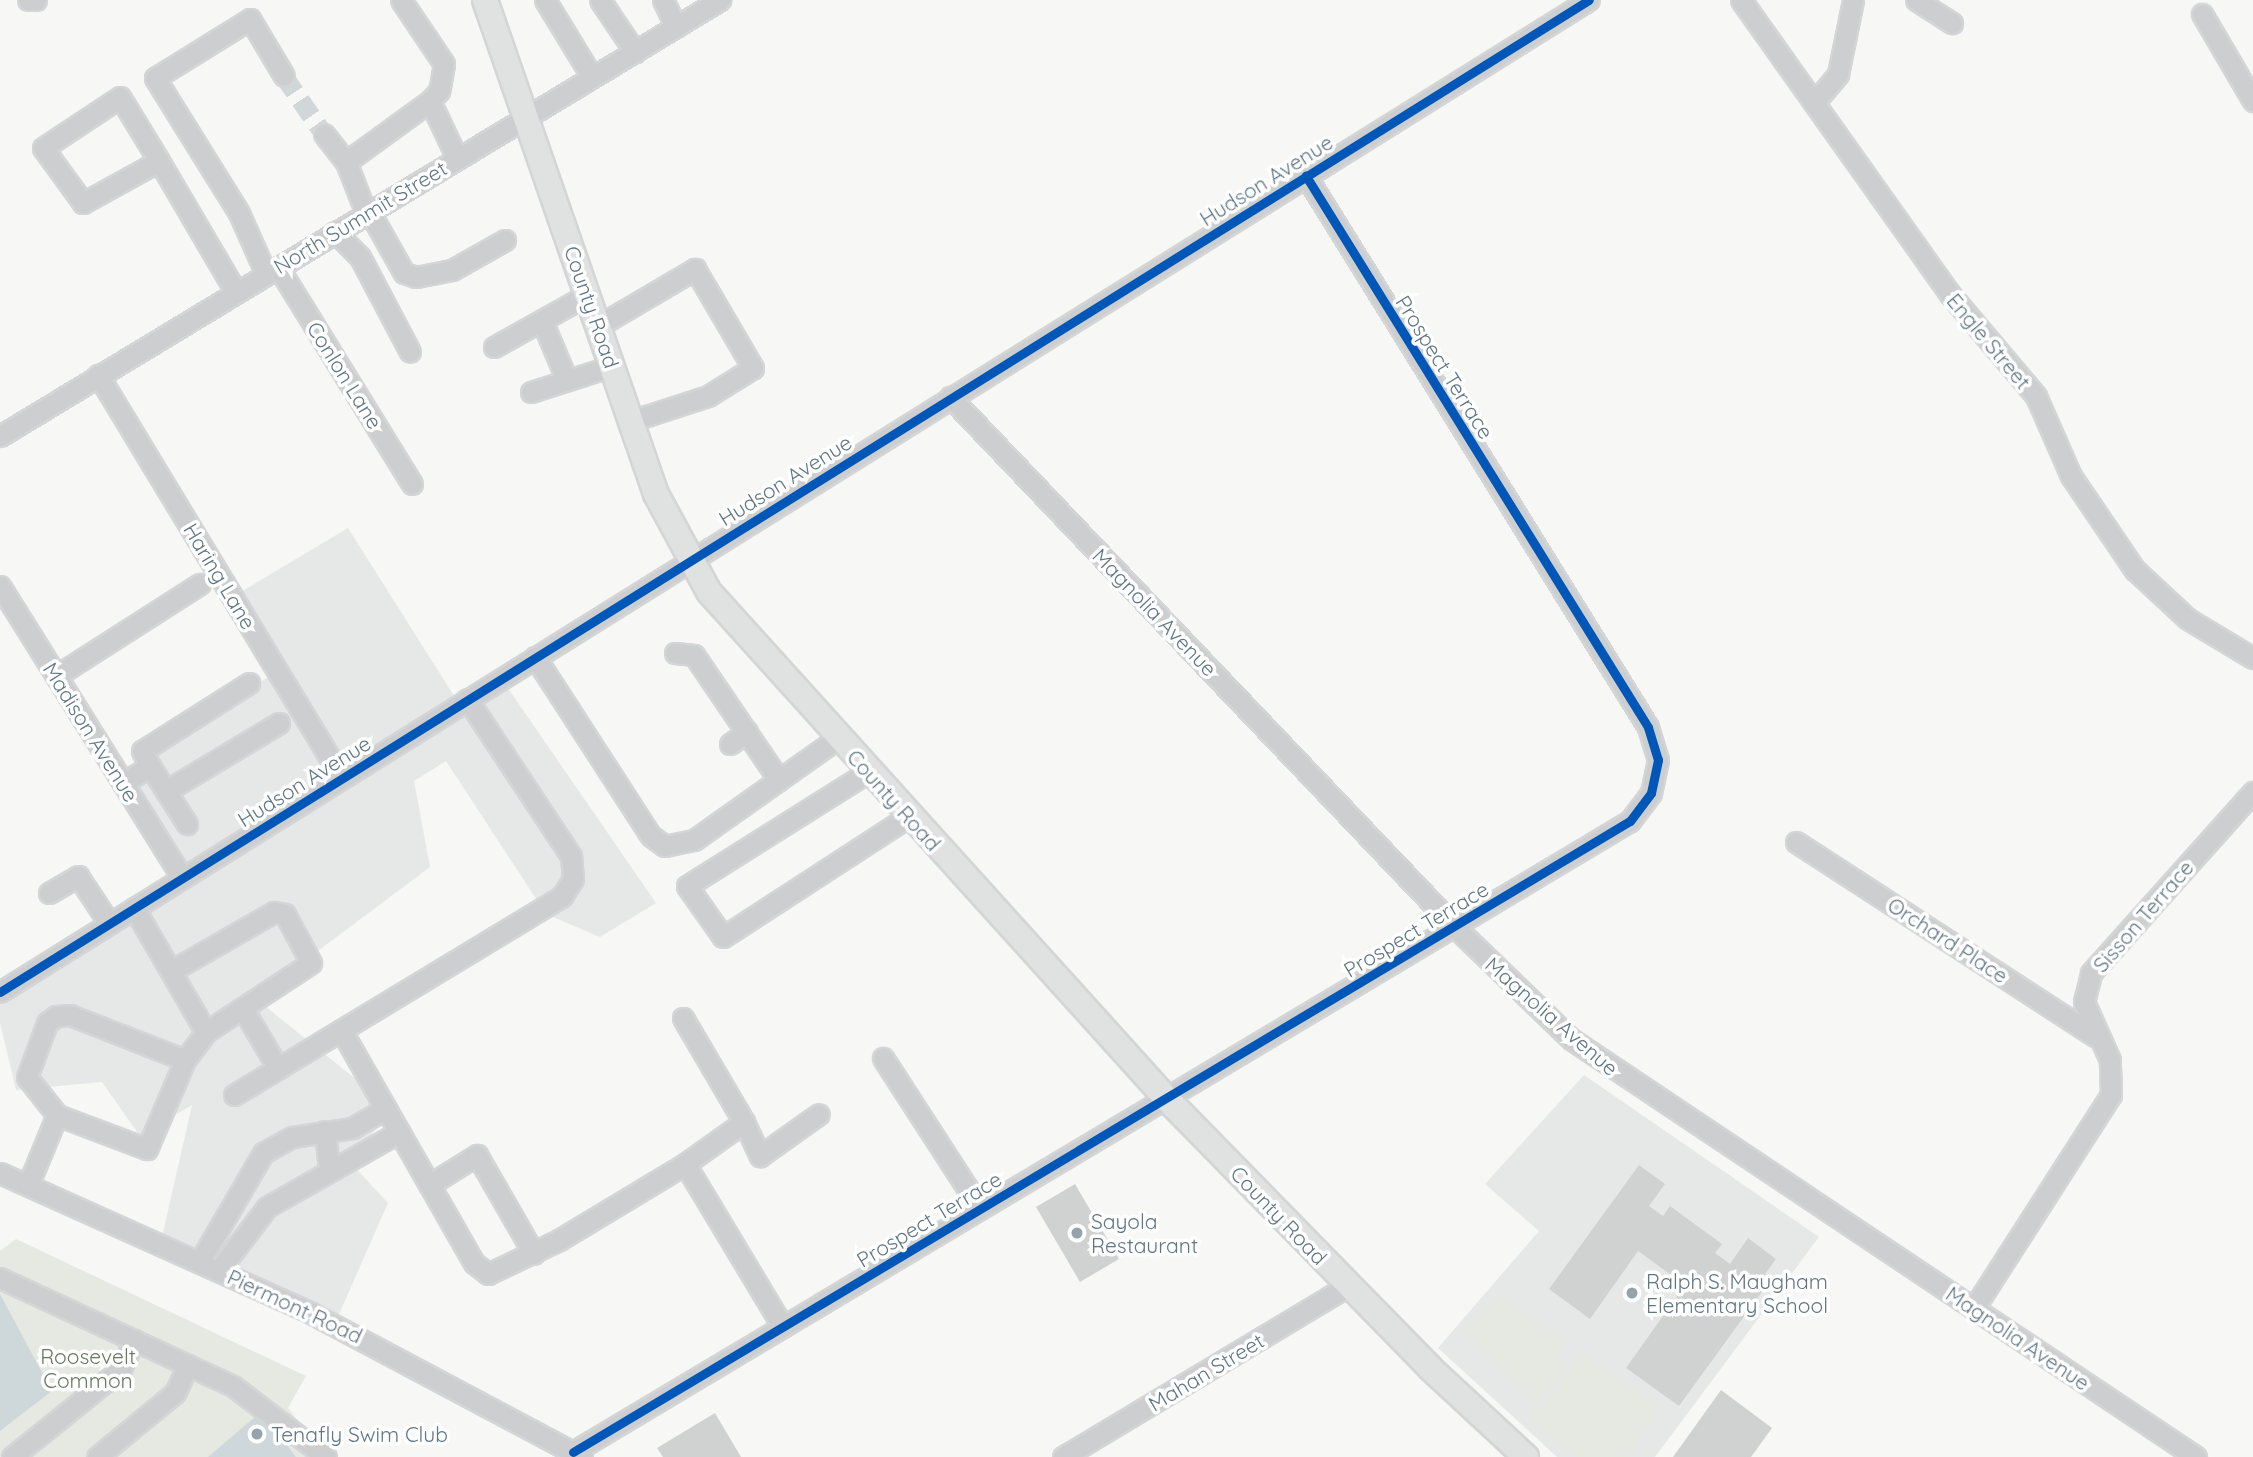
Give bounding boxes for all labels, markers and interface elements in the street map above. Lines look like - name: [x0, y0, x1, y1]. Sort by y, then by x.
- street label: Hudson Avenue: [1195, 129, 1337, 231]
- street label: North Summit Street: [269, 155, 451, 279]
- street label: County Road: [559, 243, 625, 371]
- street label: Engle Street: [1942, 288, 2036, 394]
- street label: Prospect Terrace: [1391, 291, 1499, 443]
- street label: Conlon Lane: [302, 317, 388, 433]
- street label: Hudson Avenue: [714, 429, 856, 531]
- street label: Haring Lane: [178, 518, 262, 634]
- street label: Magnolia Avenue: [1088, 543, 1222, 681]
- street label: Madison Avenue: [38, 658, 144, 806]
- street label: Hudson Avenue: [233, 730, 375, 832]
- street label: County Road: [842, 744, 946, 856]
- street label: Sisson Terrace: [2088, 855, 2198, 977]
- street label: Prospect Terrace: [1339, 876, 1493, 982]
- street label: Orchard Place: [1883, 892, 2013, 988]
- street label: Magnolia Avenue: [1480, 952, 1624, 1080]
- street label: County Road: [1226, 1160, 1332, 1270]
- street label: Prospect Terrace: [852, 1166, 1006, 1272]
- place label: Sayola Restaurant: [1091, 1208, 1198, 1258]
- marker: Sayola Restaurant: [1069, 1225, 1085, 1241]
- street label: Piermont Road: [224, 1264, 366, 1348]
- place label: Ralph S. Maugham Elementary School: [1646, 1268, 1828, 1318]
- street label: Magnolia Avenue: [1941, 1281, 2095, 1395]
- marker: Ralph S. Maugham Elementary School: [1624, 1285, 1640, 1301]
- street label: Mahan Street: [1144, 1328, 1268, 1416]
- park label: Roosevelt Common: [40, 1343, 136, 1393]
- place label: Tenafly Swim Club: [271, 1421, 448, 1447]
- marker: Tenafly Swim Club: [249, 1426, 265, 1442]

